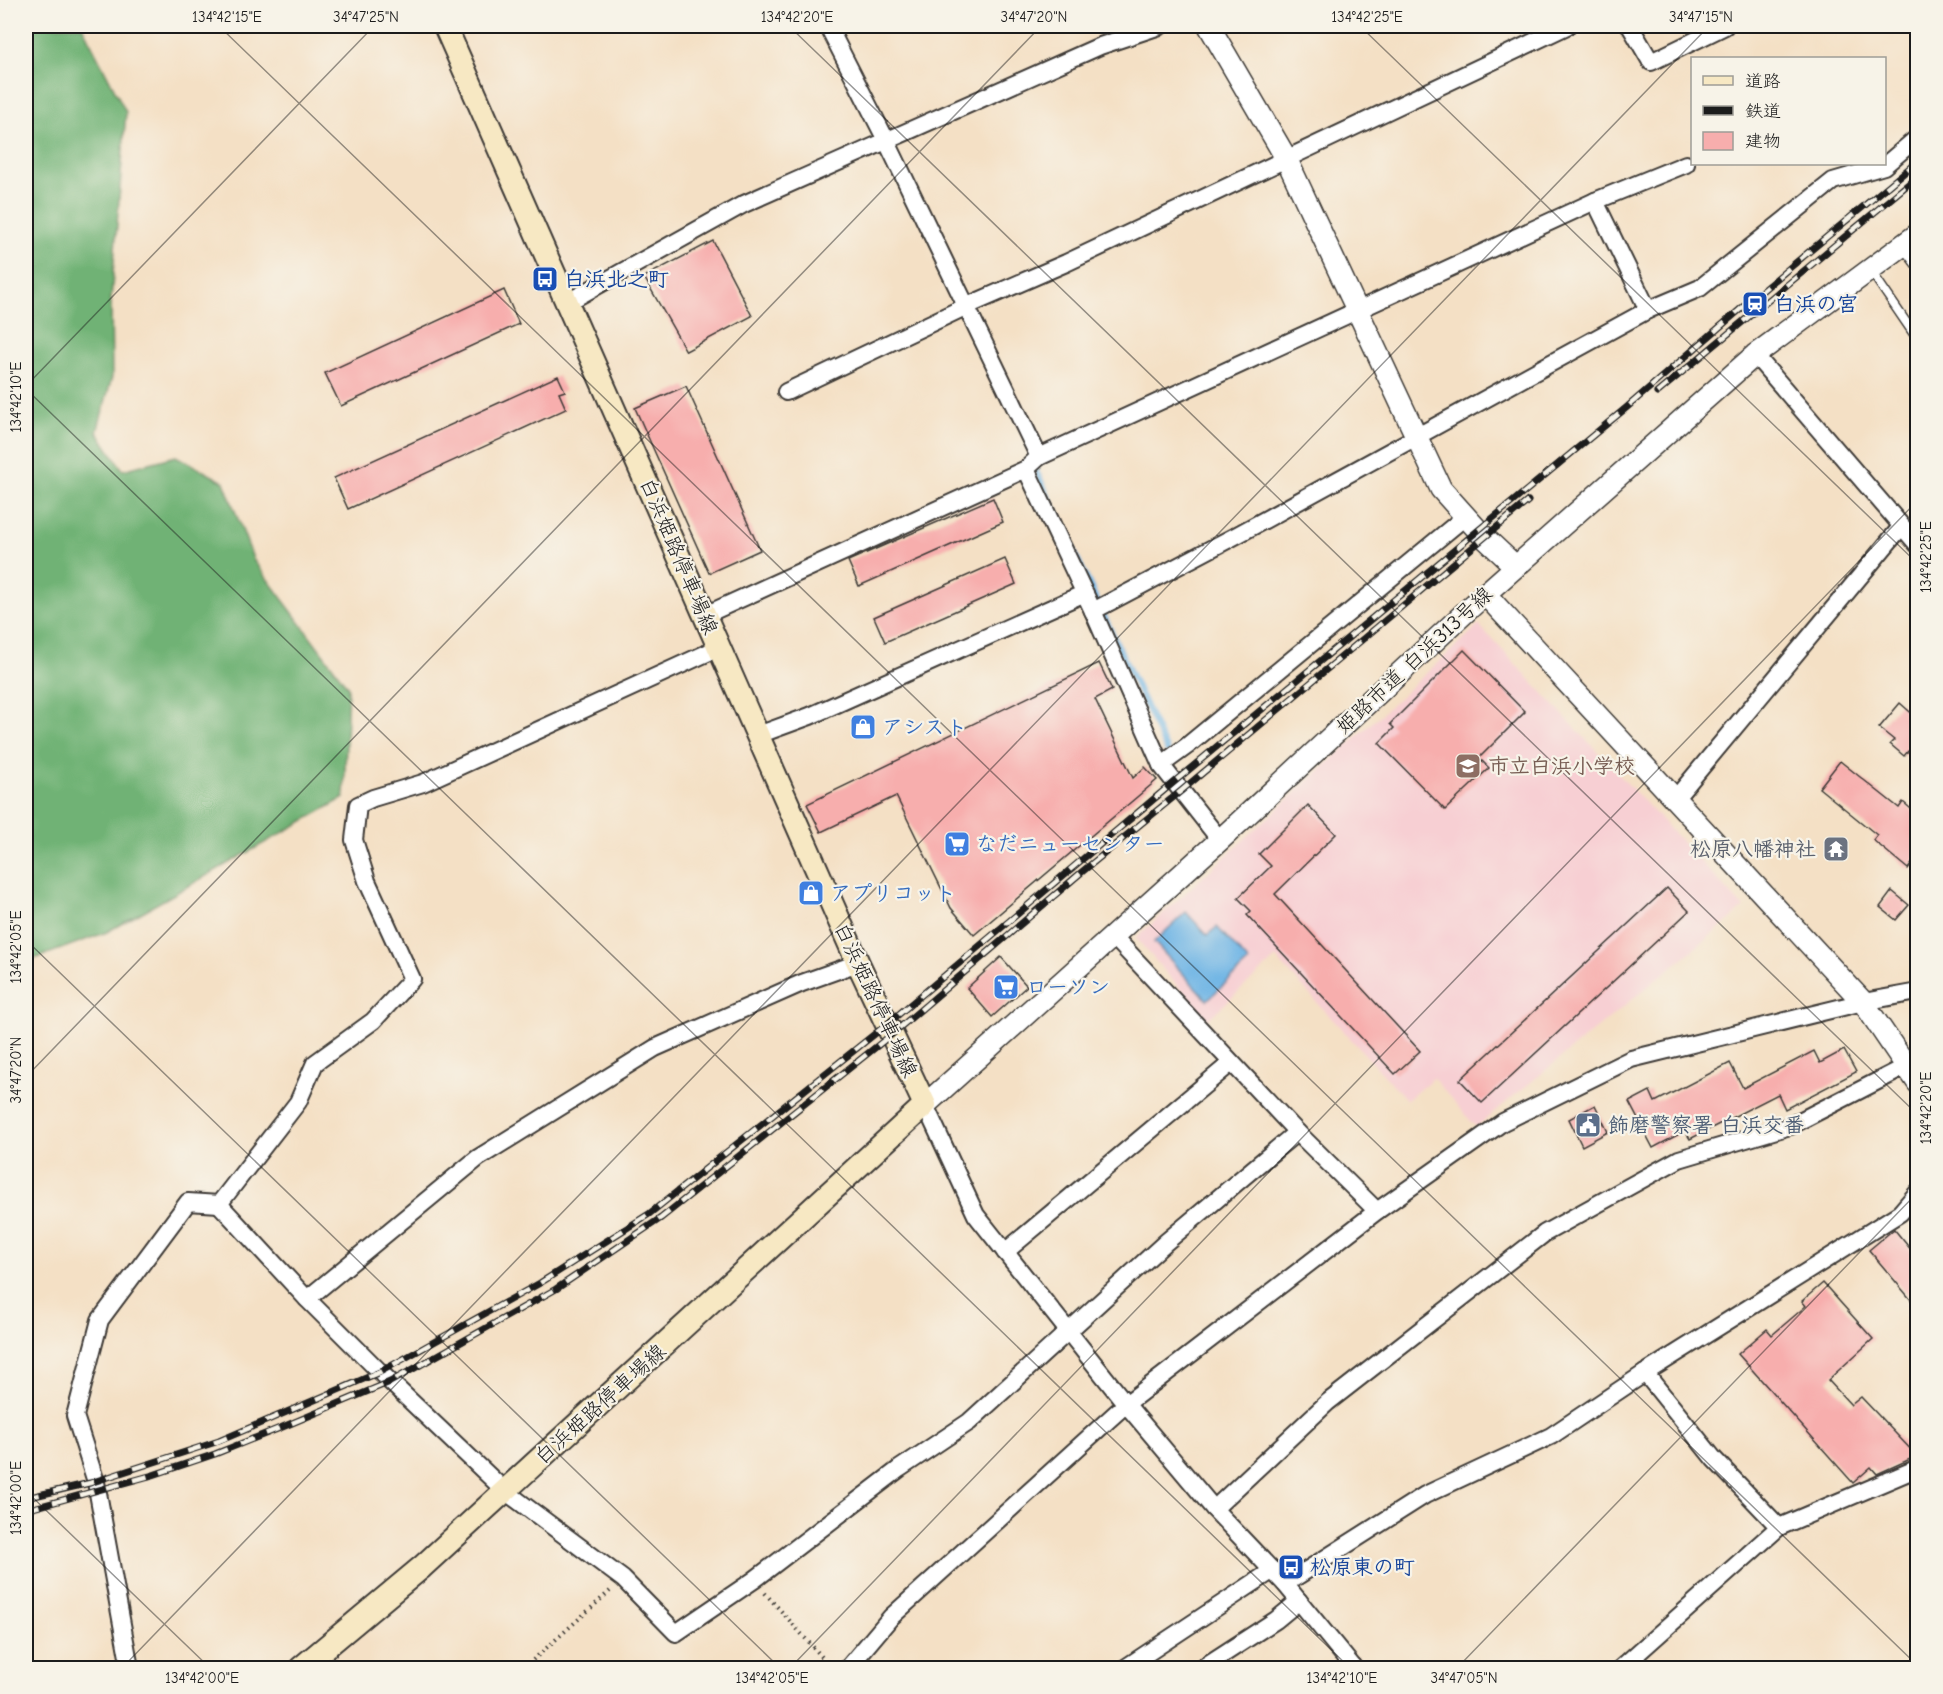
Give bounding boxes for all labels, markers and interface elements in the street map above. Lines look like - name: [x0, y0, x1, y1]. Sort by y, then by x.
- text: 134°42'15"E: [192, 8, 262, 26]
- text: 34°47'25"N: [333, 8, 399, 26]
- text: 134°42'20"E: [761, 8, 833, 26]
- text: 34°47'20"N: [1001, 8, 1067, 26]
- text: 134°42'25"E: [1331, 8, 1403, 26]
- text: 34°47'15"N: [1669, 8, 1733, 26]
- legend: [1691, 57, 1886, 165]
- text: 道路: [1745, 71, 1781, 92]
- text: 鉄道: [1745, 101, 1781, 122]
- text: 建物: [1745, 131, 1781, 152]
- bus stop icon: 白浜北之町: [530, 264, 560, 294]
- place label: 白浜北之町: [564, 267, 669, 291]
- station icon: 白浜の宮: [1740, 289, 1770, 319]
- place label: 白浜の宮: [1774, 292, 1858, 316]
- text: 134°42'10"E: [7, 362, 25, 432]
- street label: 白浜姫路停車場線: [635, 474, 723, 638]
- text: 134°42'25"E: [1917, 521, 1935, 593]
- street label: 姫路市道 白浜313号線: [1331, 581, 1497, 739]
- shop icon: アシスト: [848, 712, 878, 742]
- place label: アシスト: [882, 715, 967, 739]
- school or university icon: 市立白浜小学校: [1453, 751, 1483, 781]
- place label: 市立白浜小学校: [1488, 754, 1635, 778]
- supermarket icon: なだニューセンター: [942, 829, 972, 859]
- place label: なだニューセンター: [976, 832, 1165, 856]
- temple icon: 松原八幡神社: [1821, 834, 1851, 864]
- place label: 松原八幡神社: [1690, 837, 1816, 861]
- shop icon: アプリコット: [796, 878, 826, 908]
- place label: アプリコット: [830, 881, 956, 905]
- text: 134°42'05"E: [7, 911, 25, 983]
- street label: 白浜姫路停車場線: [830, 919, 922, 1081]
- supermarket icon: ローソン: [991, 972, 1021, 1002]
- place label: ローソン: [1026, 975, 1110, 999]
- text: 34°47'20"N: [7, 1037, 25, 1103]
- text: 134°42'20"E: [1917, 1072, 1935, 1144]
- public building icon: 飾磨警察署 白浜交番: [1573, 1110, 1603, 1140]
- place label: 飾磨警察署 白浜交番: [1608, 1113, 1804, 1137]
- street label: 白浜姫路停車場線: [530, 1339, 670, 1469]
- text: 134°42'00"E: [7, 1461, 25, 1535]
- bus stop icon: 松原東の町: [1276, 1552, 1306, 1582]
- place label: 松原東の町: [1310, 1555, 1415, 1579]
- text: 134°42'00"E: [165, 1669, 239, 1687]
- text: 134°42'05"E: [736, 1669, 808, 1687]
- text: 134°42'10"E: [1307, 1669, 1377, 1687]
- text: 34°47'05"N: [1430, 1669, 1498, 1687]

